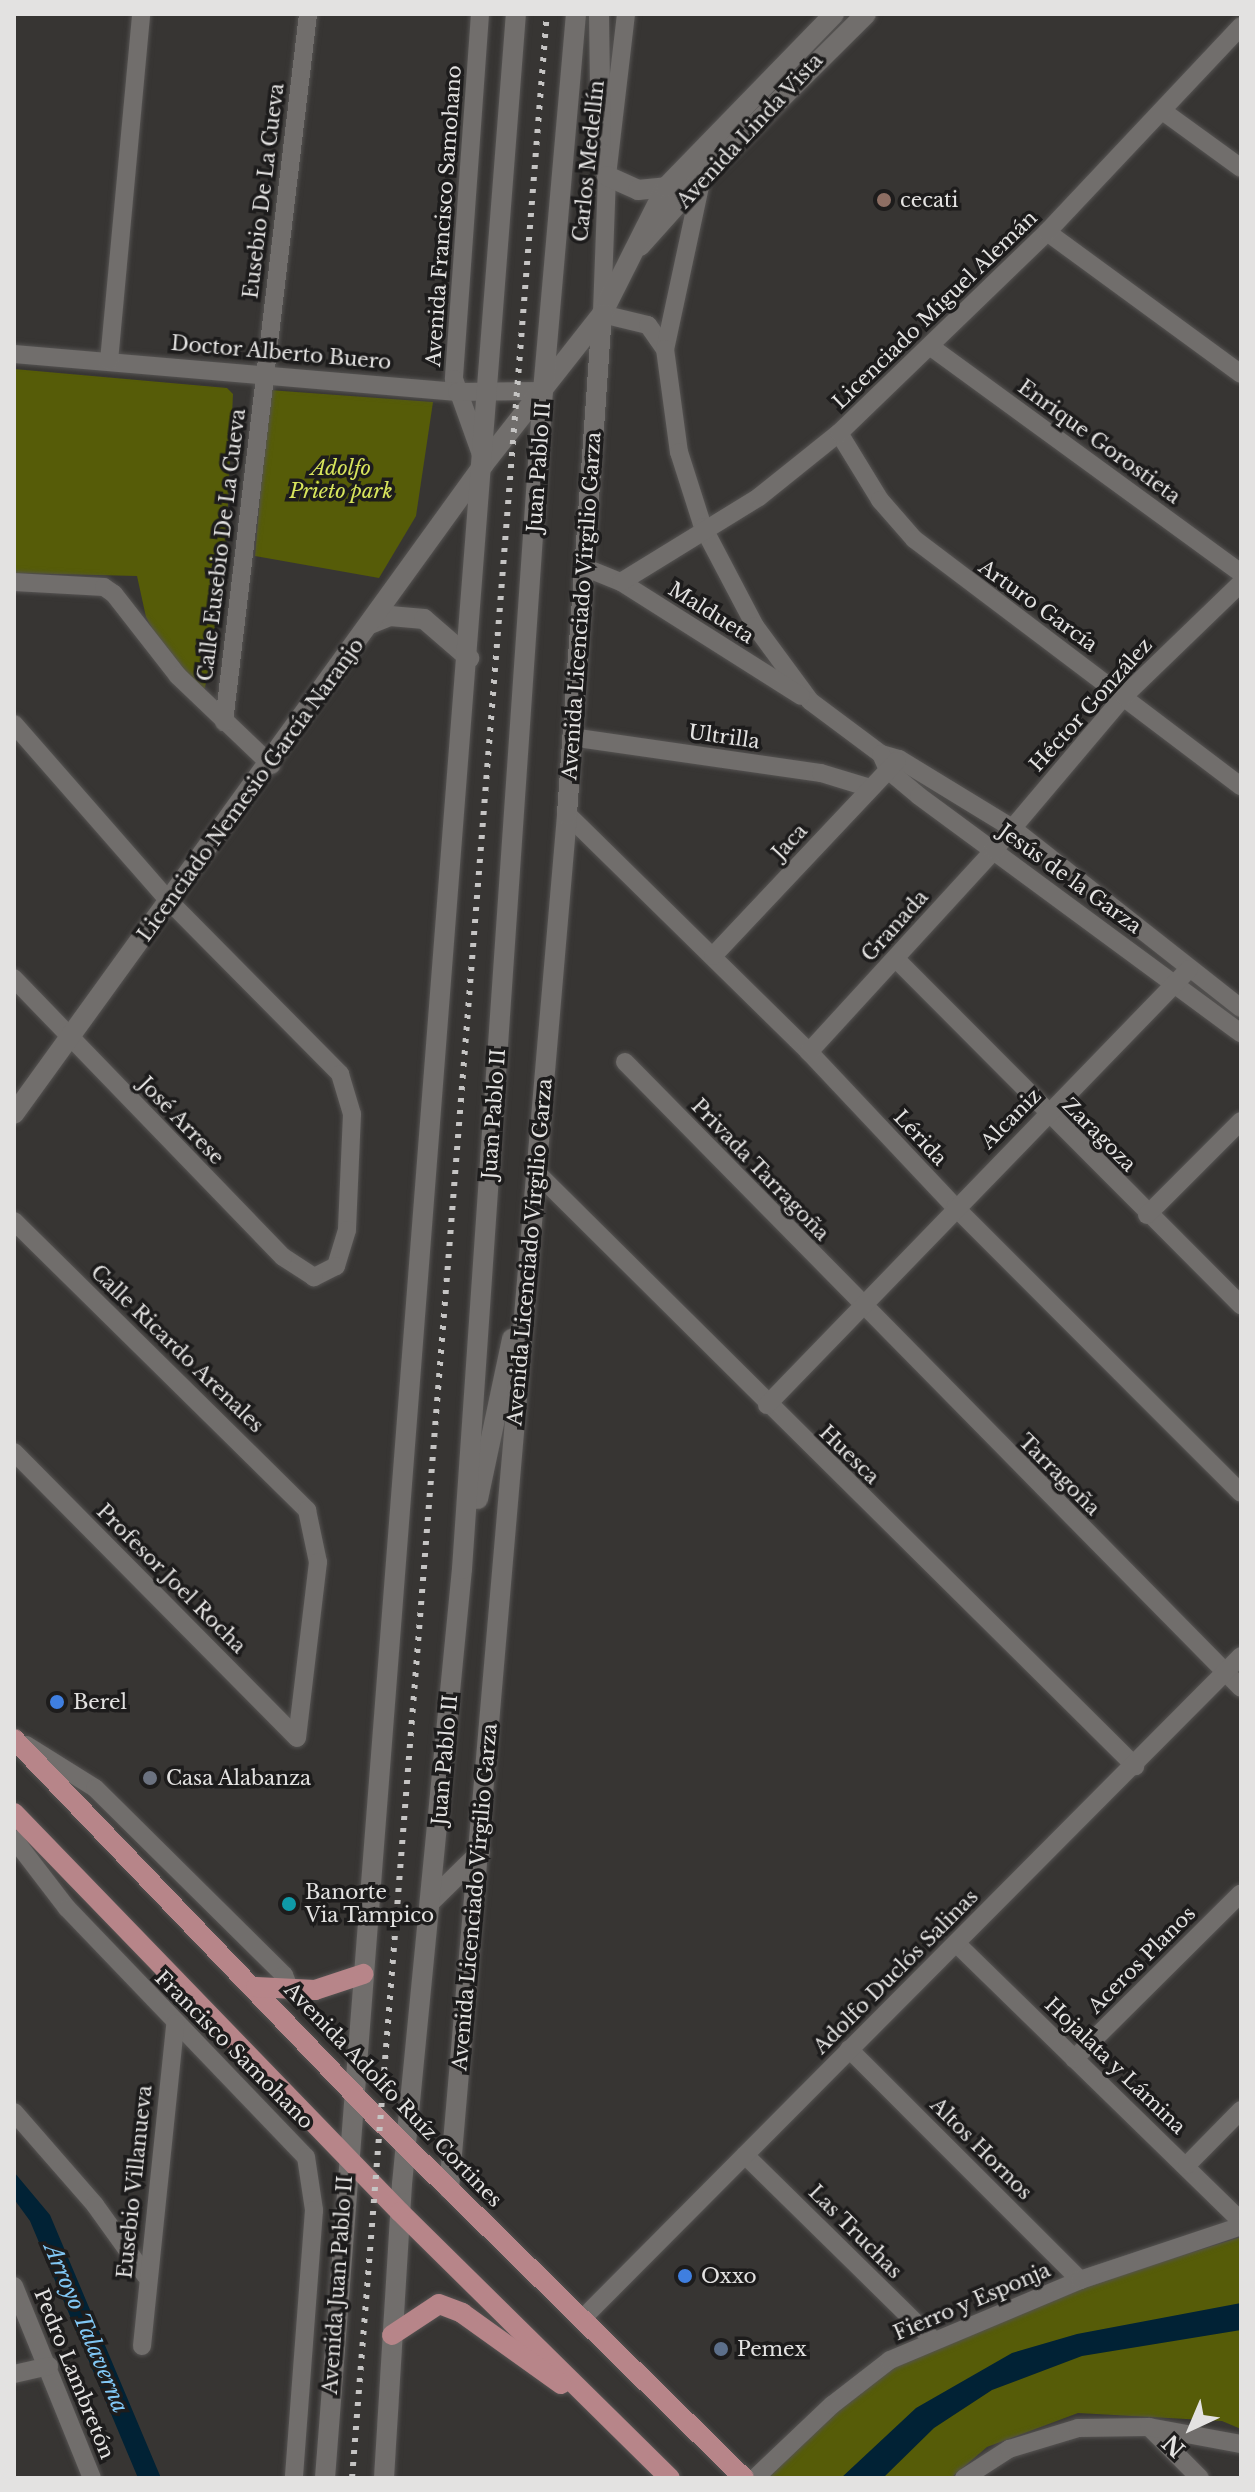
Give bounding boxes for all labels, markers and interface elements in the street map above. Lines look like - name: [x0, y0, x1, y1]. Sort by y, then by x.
- street label: Avenida Linda Vista: [672, 48, 828, 214]
- street label: Avenida Francisco Samohano: [421, 64, 467, 368]
- street label: Carlos Medellín: [569, 79, 609, 243]
- street label: Eusebio De La Cueva: [239, 82, 289, 300]
- place label: cecati: [900, 188, 958, 212]
- marker: cecati: [875, 191, 893, 209]
- street label: Licenciado Miguel Alemán: [828, 206, 1042, 414]
- street label: Doctor Alberto Buero: [169, 331, 393, 375]
- street label: Enrique Gorostieta: [1013, 375, 1185, 509]
- street label: Juan Pablo II: [522, 401, 556, 533]
- street label: Calle Eusebio De La Cueva: [193, 407, 251, 683]
- street label: Avenida Licenciado Virgilio Garza: [558, 431, 606, 781]
- park label: Adolfo Prieto park: [289, 457, 393, 504]
- street label: Arturo García: [974, 555, 1102, 657]
- street label: Maldueta: [664, 577, 758, 649]
- street label: Héctor González: [1025, 633, 1157, 777]
- street label: Licenciado Nemesio García Naranjo: [133, 634, 369, 946]
- street label: Ultrilla: [687, 720, 761, 754]
- street label: Jaca: [768, 819, 812, 865]
- street label: Jesús de la Garza: [994, 819, 1146, 939]
- street label: Granada: [857, 885, 933, 967]
- street label: Juan Pablo II: [477, 1048, 511, 1180]
- street label: José Arrese: [133, 1072, 229, 1170]
- street label: Avenida Licenciado Virgilio Garza: [503, 1077, 557, 1427]
- street label: Alcaniz: [976, 1084, 1046, 1154]
- street label: Zaragoza: [1057, 1093, 1141, 1177]
- street label: Privada Tarragoña: [686, 1094, 834, 1246]
- street label: Lérida: [888, 1105, 952, 1171]
- street label: Calle Ricardo Arenales: [85, 1260, 269, 1438]
- street label: Huesca: [814, 1421, 884, 1489]
- street label: Tarragoña: [1013, 1429, 1105, 1521]
- street label: Profesor Joel Rocha: [91, 1499, 251, 1659]
- place label: Berel: [73, 1690, 127, 1714]
- marker: Berel: [48, 1693, 66, 1711]
- street label: Juan Pablo II: [427, 1694, 463, 1826]
- street label: Avenida Licenciado Virgilio Garza: [448, 1722, 502, 2072]
- place label: Casa Alabanza: [166, 1766, 312, 1790]
- marker: Casa Alabanza: [141, 1769, 159, 1787]
- place label: Banorte Via Tampico: [305, 1880, 435, 1927]
- street label: Adolfo Duclós Salinas: [809, 1885, 983, 2059]
- marker: Banorte Via Tampico: [280, 1895, 298, 1913]
- street label: Aceros Planos: [1083, 1901, 1201, 2019]
- street label: Francisco Samohano: [150, 1966, 318, 2134]
- street label: Avenida Adolfo Ruíz Cortines: [279, 1977, 507, 2213]
- street label: Hojalata y Lámina: [1039, 1992, 1191, 2140]
- street label: Eusebio Villanueva: [113, 2084, 157, 2280]
- street label: Altos Hornos: [925, 2093, 1037, 2205]
- street label: Avenida Juan Pablo II: [318, 2175, 358, 2395]
- street label: Las Truchas: [803, 2180, 907, 2284]
- water label: Arroyo Talaverna: [38, 2239, 134, 2417]
- street label: Fierro y Esponja: [889, 2258, 1055, 2346]
- place label: Oxxo: [701, 2264, 756, 2288]
- marker: Oxxo: [676, 2267, 694, 2285]
- street label: Pedro Lambretón: [29, 2285, 119, 2463]
- place label: Pemex: [737, 2337, 807, 2361]
- marker: Pemex: [712, 2340, 730, 2358]
- north arrow: [1151, 2388, 1231, 2468]
- text: N: [1157, 2429, 1191, 2463]

